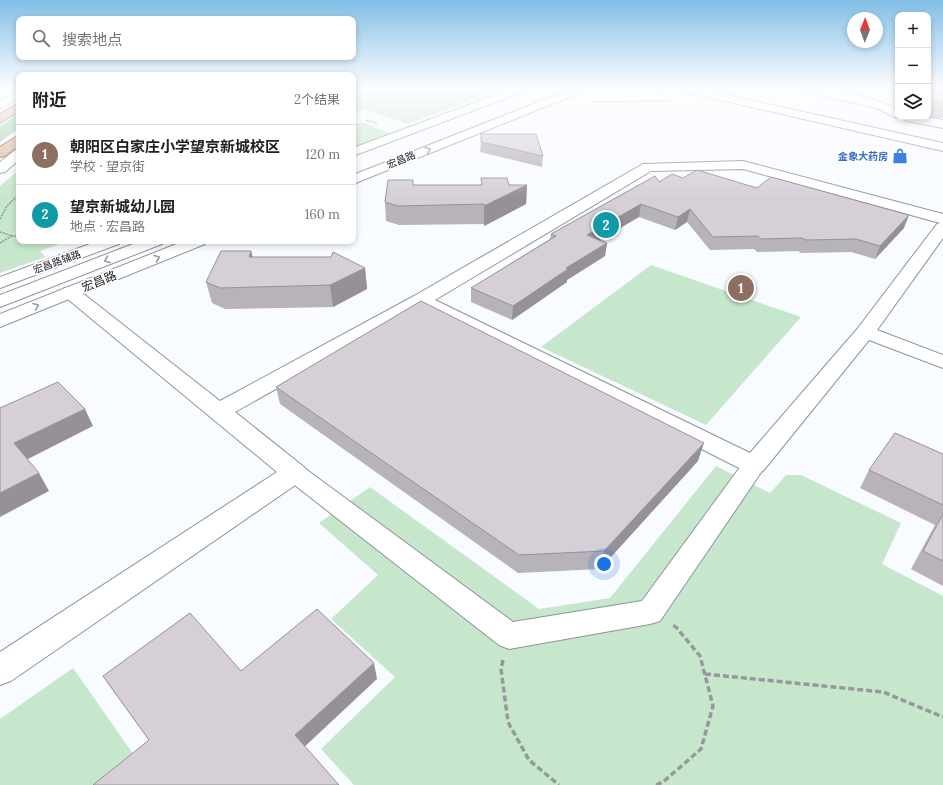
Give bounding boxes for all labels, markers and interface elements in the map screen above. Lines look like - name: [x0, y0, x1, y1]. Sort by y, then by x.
- north arrow: [847, 12, 883, 48]
- map controls: [895, 12, 931, 120]
- button: +: [895, 12, 931, 48]
- search box: [16, 16, 356, 60]
- icon: search: [30, 27, 52, 49]
- text: 搜索地点: [62, 30, 122, 49]
- button: −: [895, 48, 931, 84]
- button: layers: [895, 84, 931, 120]
- text: 附近: [32, 89, 66, 111]
- text: 2个结果: [294, 91, 340, 108]
- text: 朝阳区白家庄小学望京新城校区: [70, 137, 280, 156]
- text: 1: [42, 146, 48, 163]
- text: 120 m: [305, 146, 340, 163]
- one-way arrow: [425, 146, 432, 154]
- shop icon: 金象大药房: [891, 147, 909, 165]
- street label: 宏昌路: [385, 148, 417, 172]
- place label: 金象大药房: [837, 150, 888, 163]
- text: 学校 · 望京街: [70, 158, 145, 175]
- text: 望京新城幼儿园: [70, 197, 175, 216]
- text: 2: [42, 206, 48, 223]
- text: 160 m: [305, 206, 340, 223]
- pin: 2: [593, 210, 619, 240]
- text: 地点 · 宏昌路: [70, 218, 145, 235]
- street label: 宏昌路辅路: [31, 247, 83, 277]
- one-way arrow: [153, 254, 160, 262]
- one-way arrow: [103, 255, 111, 263]
- street label: 宏昌路: [79, 267, 119, 295]
- pin: 1: [728, 273, 754, 303]
- one-way arrow: [33, 303, 40, 311]
- your location: [594, 554, 614, 574]

